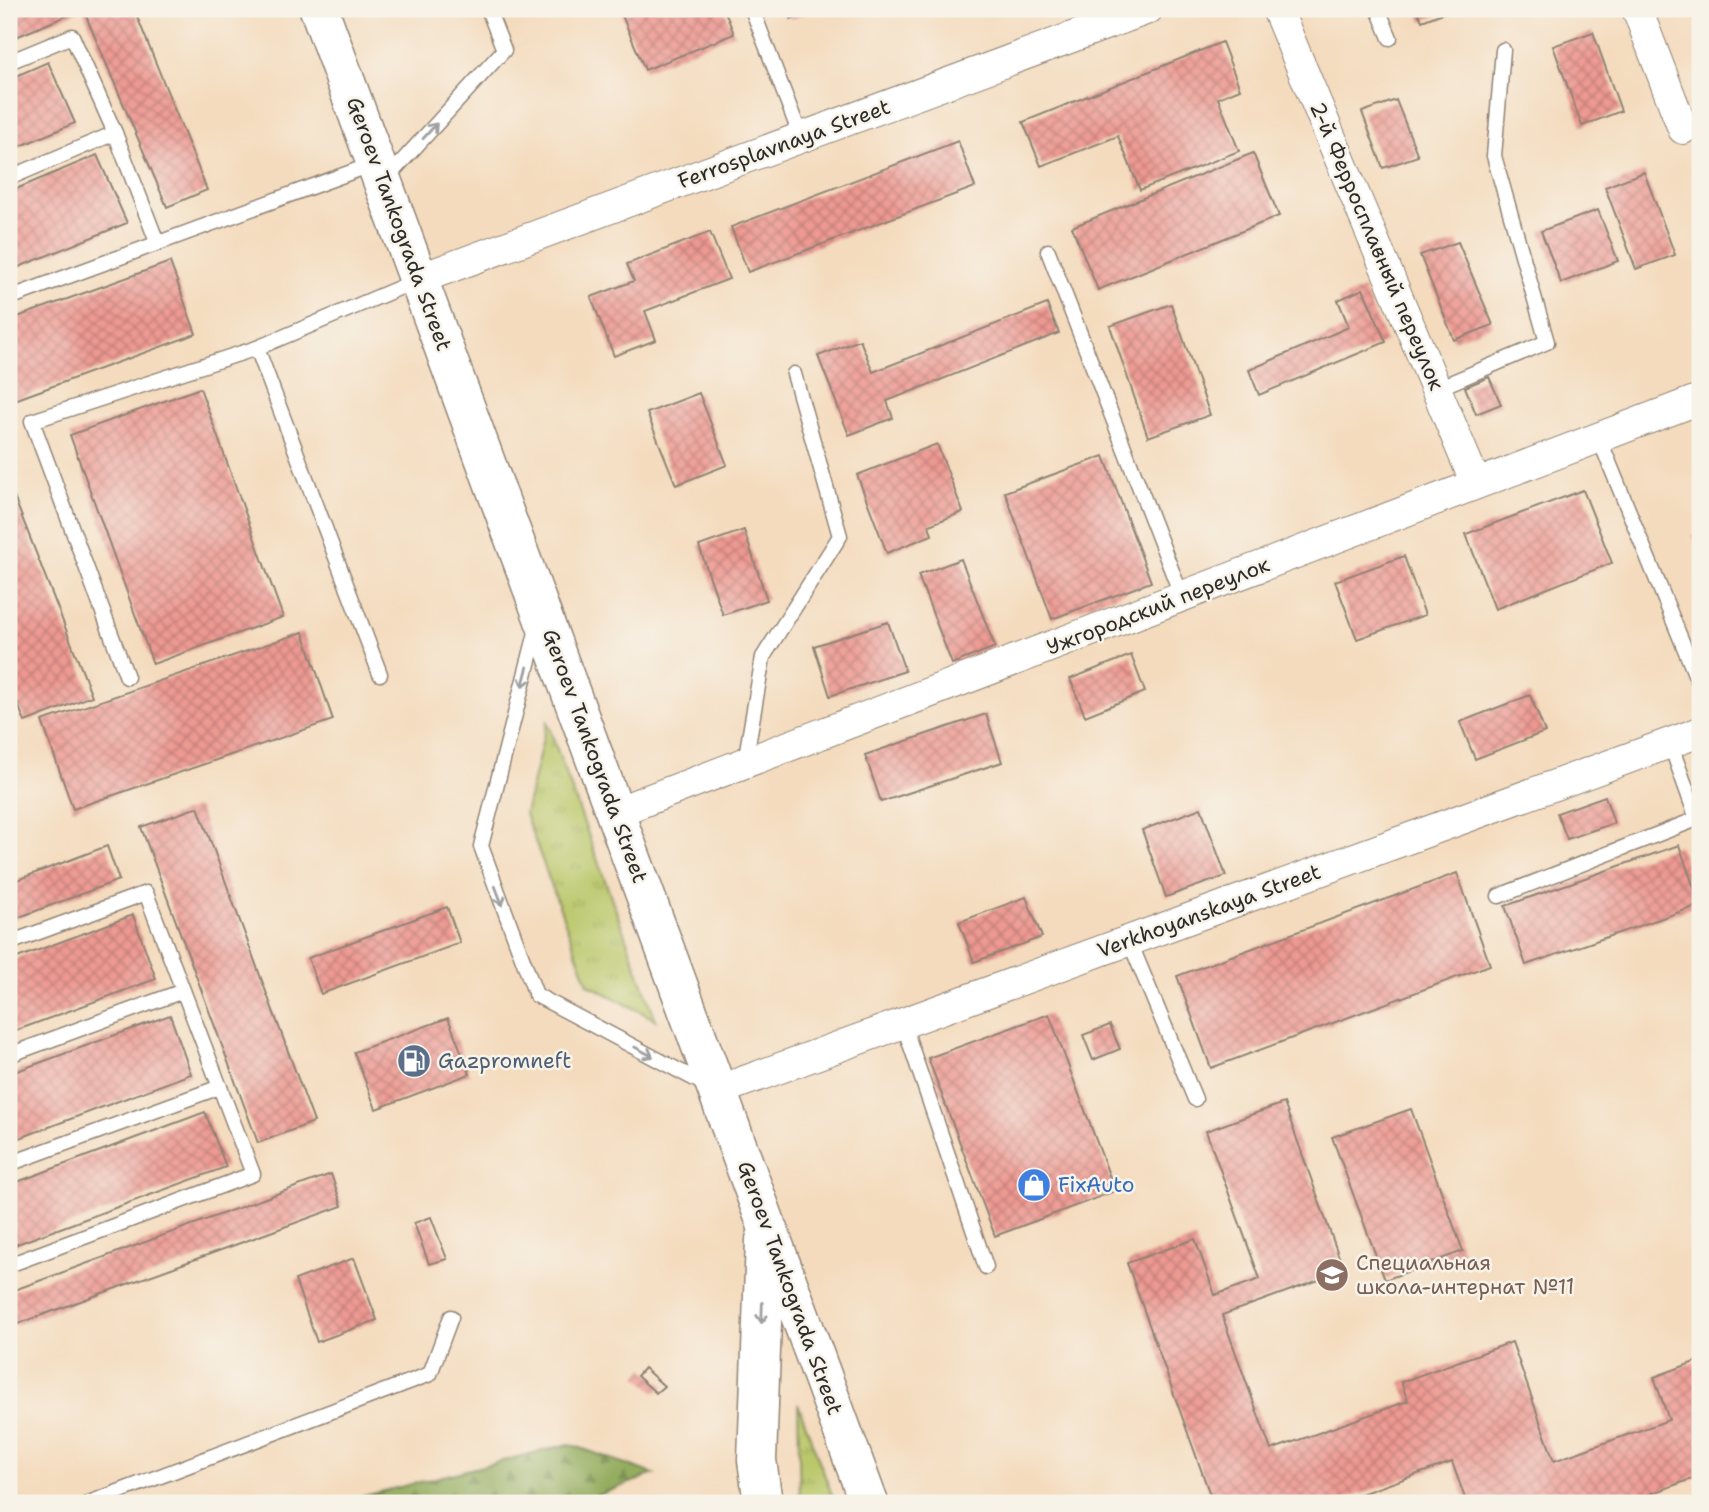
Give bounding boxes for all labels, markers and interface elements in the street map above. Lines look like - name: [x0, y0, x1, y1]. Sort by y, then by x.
- street label: Geroev Tankograda Street: [340, 93, 458, 355]
- street label: Ferrosplavnaya Street: [674, 93, 894, 195]
- street label: 2-й Ферросплавный переулок: [1303, 98, 1451, 394]
- one-way arrow: [422, 122, 438, 140]
- street label: Ужгородский переулок: [1042, 551, 1274, 661]
- street label: Geroev Tankograda Street: [536, 625, 654, 887]
- one-way arrow: [518, 665, 531, 688]
- street label: Verkhoyanskaya Street: [1093, 858, 1325, 964]
- one-way arrow: [494, 884, 507, 906]
- fuel station icon: Gazpromneft: [395, 1042, 433, 1080]
- one-way arrow: [633, 1046, 654, 1059]
- place label: Gazpromneft: [438, 1047, 571, 1075]
- street label: Geroev Tankograda Street: [731, 1157, 849, 1419]
- shop icon: FixAuto: [1015, 1166, 1053, 1204]
- place label: FixAuto: [1058, 1171, 1134, 1199]
- place label: Специальная школа-интернат №11: [1356, 1249, 1575, 1301]
- school or university icon: Специальная школа-интернат №11: [1313, 1256, 1351, 1294]
- one-way arrow: [756, 1301, 769, 1324]

